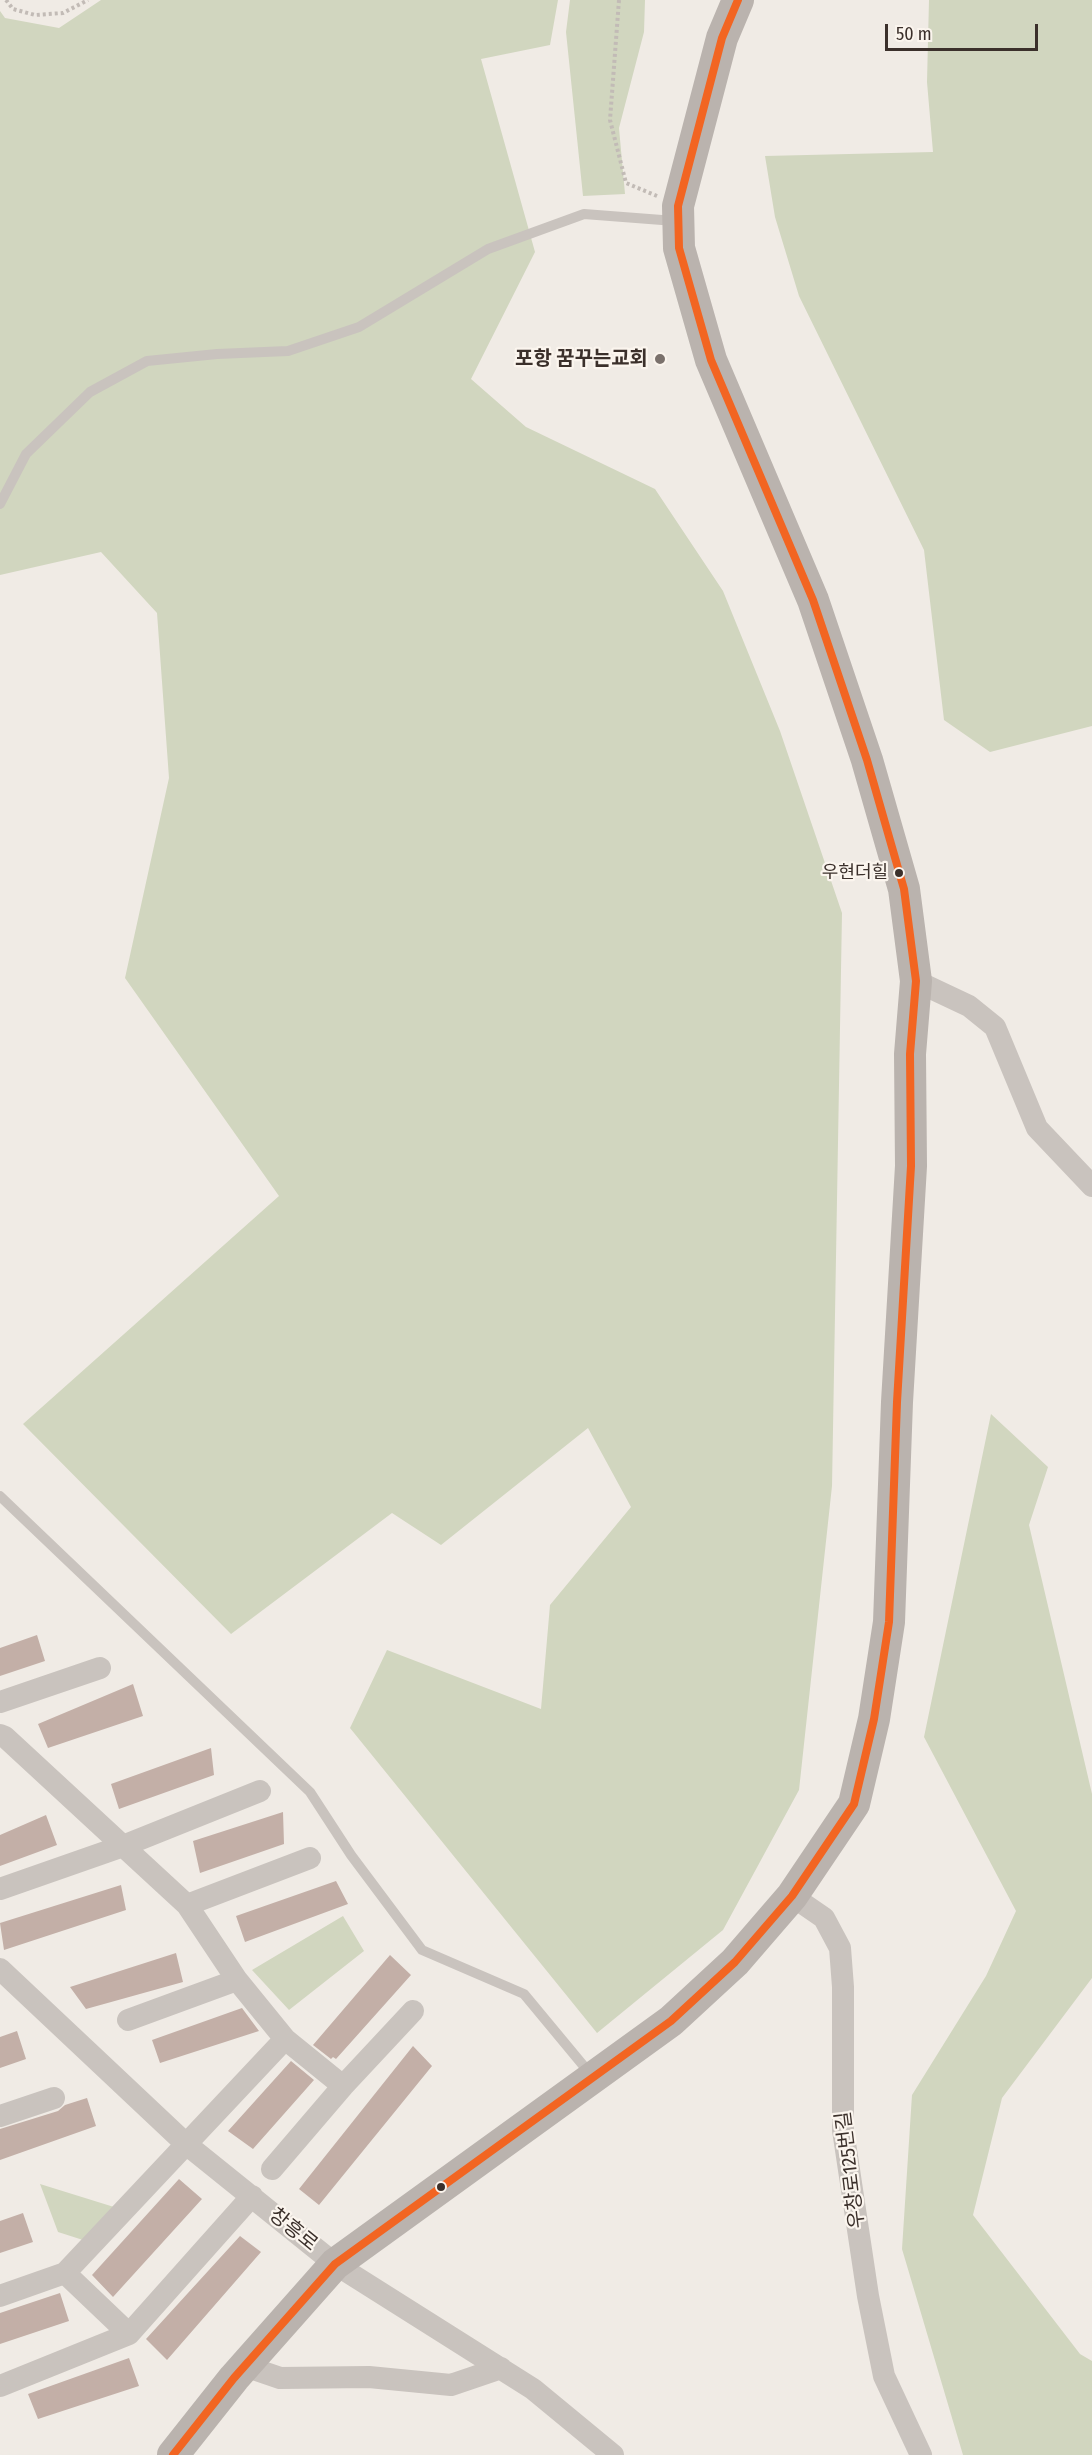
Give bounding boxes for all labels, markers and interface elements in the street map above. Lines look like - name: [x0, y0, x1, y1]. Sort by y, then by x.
- scale bar: [888, 12, 1041, 50]
- text: 50 m: [896, 23, 932, 45]
- place label: 포항 꿈꾸는교회: [515, 347, 648, 371]
- marker: 포항 꿈꾸는교회: [653, 352, 667, 366]
- place label: 우현더힐: [822, 862, 888, 884]
- marker: 우현더힐: [893, 867, 905, 879]
- street label: 우창로125번길: [832, 2110, 870, 2230]
- unlabelled marker: [435, 2181, 447, 2193]
- street label: 창흥로: [264, 2203, 322, 2257]

